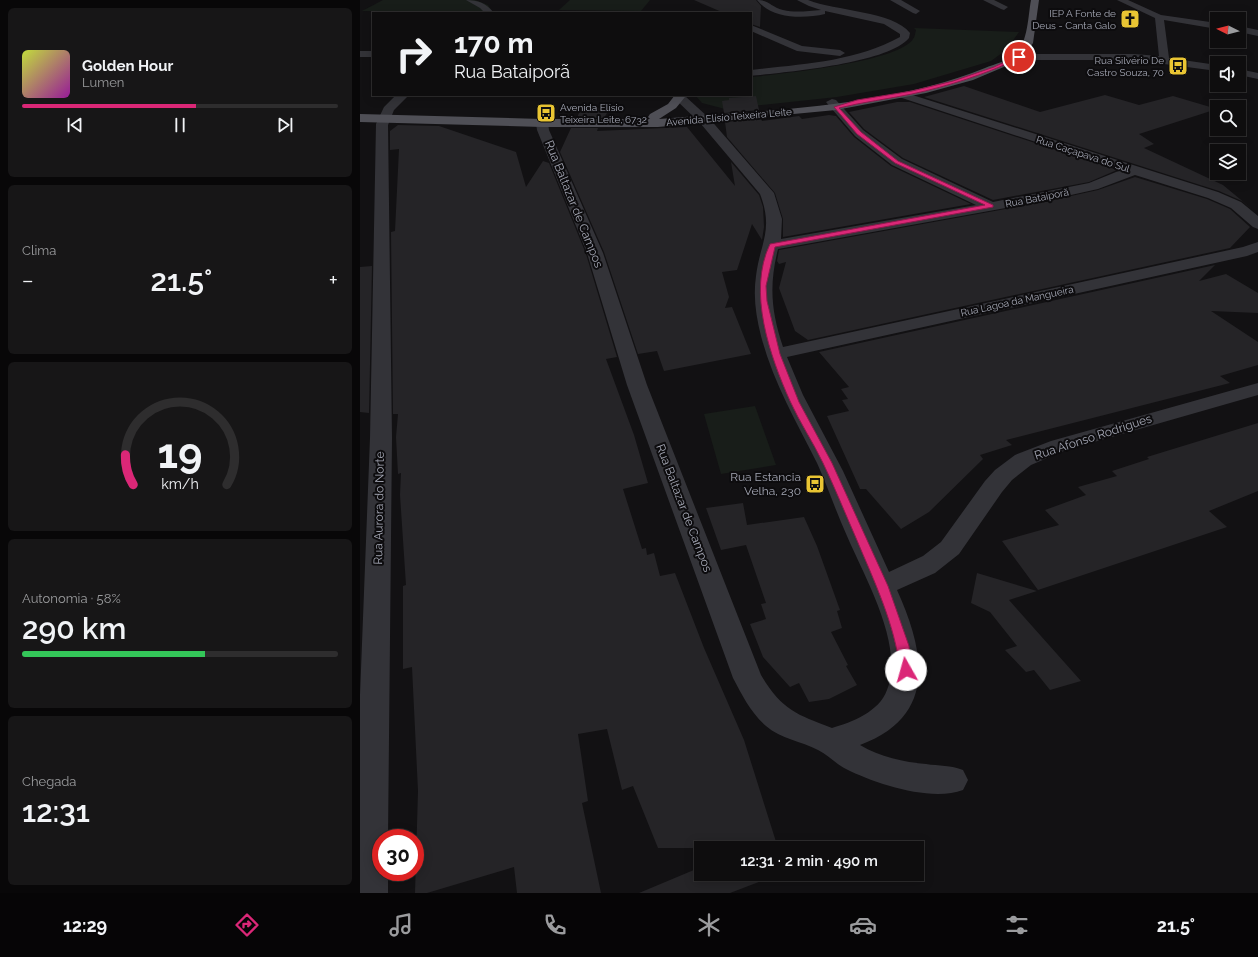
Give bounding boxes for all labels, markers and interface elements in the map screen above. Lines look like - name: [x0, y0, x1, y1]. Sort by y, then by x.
- place label: IEP A Fonte de Deus - Canta Galo: [1032, 8, 1116, 31]
- church icon: IEP A Fonte de Deus - Canta Galo: [1119, 8, 1141, 30]
- north arrow: [1210, 12, 1246, 48]
- map controls: [1210, 12, 1246, 180]
- text: 170 m: [454, 27, 534, 60]
- icon: right: [388, 28, 440, 80]
- pin: [1002, 40, 1036, 74]
- icon: arrive: [1008, 46, 1030, 68]
- place label: Rua Silvério De Castro Souza, 70: [1087, 55, 1164, 78]
- bus stop icon: Rua Silvério De Castro Souza, 70: [1167, 55, 1189, 77]
- button: sound: [1210, 56, 1246, 92]
- text: Golden Hour: [82, 57, 173, 75]
- text: Rua Bataiporã: [454, 61, 570, 82]
- text: Lumen: [82, 75, 124, 90]
- button: search: [1210, 100, 1246, 136]
- bus stop icon: Avenida Elísio Teixeira Leite, 6732: [535, 102, 557, 124]
- place label: Avenida Elísio Teixeira Leite, 6732: [560, 102, 647, 125]
- street label: Avenida Elísio Teixeira Leite: [666, 106, 792, 128]
- icon: previous: [64, 114, 86, 136]
- icon: pause: [169, 114, 191, 136]
- icon: next: [274, 114, 296, 136]
- street label: Rua Caçapava do Sul: [1035, 134, 1131, 174]
- street label: Rua Baltazar de Campos: [542, 138, 606, 270]
- button: layers: [1210, 144, 1246, 180]
- street label: Rua Bataiporã: [1004, 186, 1070, 210]
- text: Clima: [22, 243, 56, 258]
- text: 21.5°: [150, 263, 212, 298]
- text: −: [22, 267, 34, 293]
- text: +: [329, 267, 338, 293]
- street label: Rua Lagoa da Mangueira: [960, 284, 1074, 318]
- street label: Rua Afonso Rodrigues: [1033, 411, 1154, 463]
- text: 19: [157, 428, 203, 477]
- street label: Rua Baltazar de Campos: [653, 442, 715, 574]
- street label: Rua Aurora do Norte: [371, 451, 387, 565]
- place label: Rua Estancia Velha, 230: [730, 470, 801, 498]
- bus stop icon: Rua Estancia Velha, 230: [804, 473, 826, 495]
- text: km/h: [161, 475, 199, 491]
- text: Autonomia · 58%: [22, 591, 121, 606]
- text: 290 km: [22, 611, 126, 646]
- position arrow: [885, 649, 927, 691]
- text: Chegada: [22, 774, 76, 789]
- text: 12:31: [22, 794, 90, 829]
- speed limit sign: 30: [372, 829, 424, 881]
- text: 12:31 · 2 min · 490 m: [740, 852, 878, 870]
- icon: directions: [233, 911, 261, 939]
- icon: music: [387, 911, 415, 939]
- icon: phone: [541, 911, 569, 939]
- icon: climate: [695, 911, 723, 939]
- icon: car: [849, 911, 877, 939]
- icon: filters: [1003, 911, 1031, 939]
- text: 12:29: [63, 915, 107, 936]
- text: 21.5°: [1157, 915, 1195, 936]

